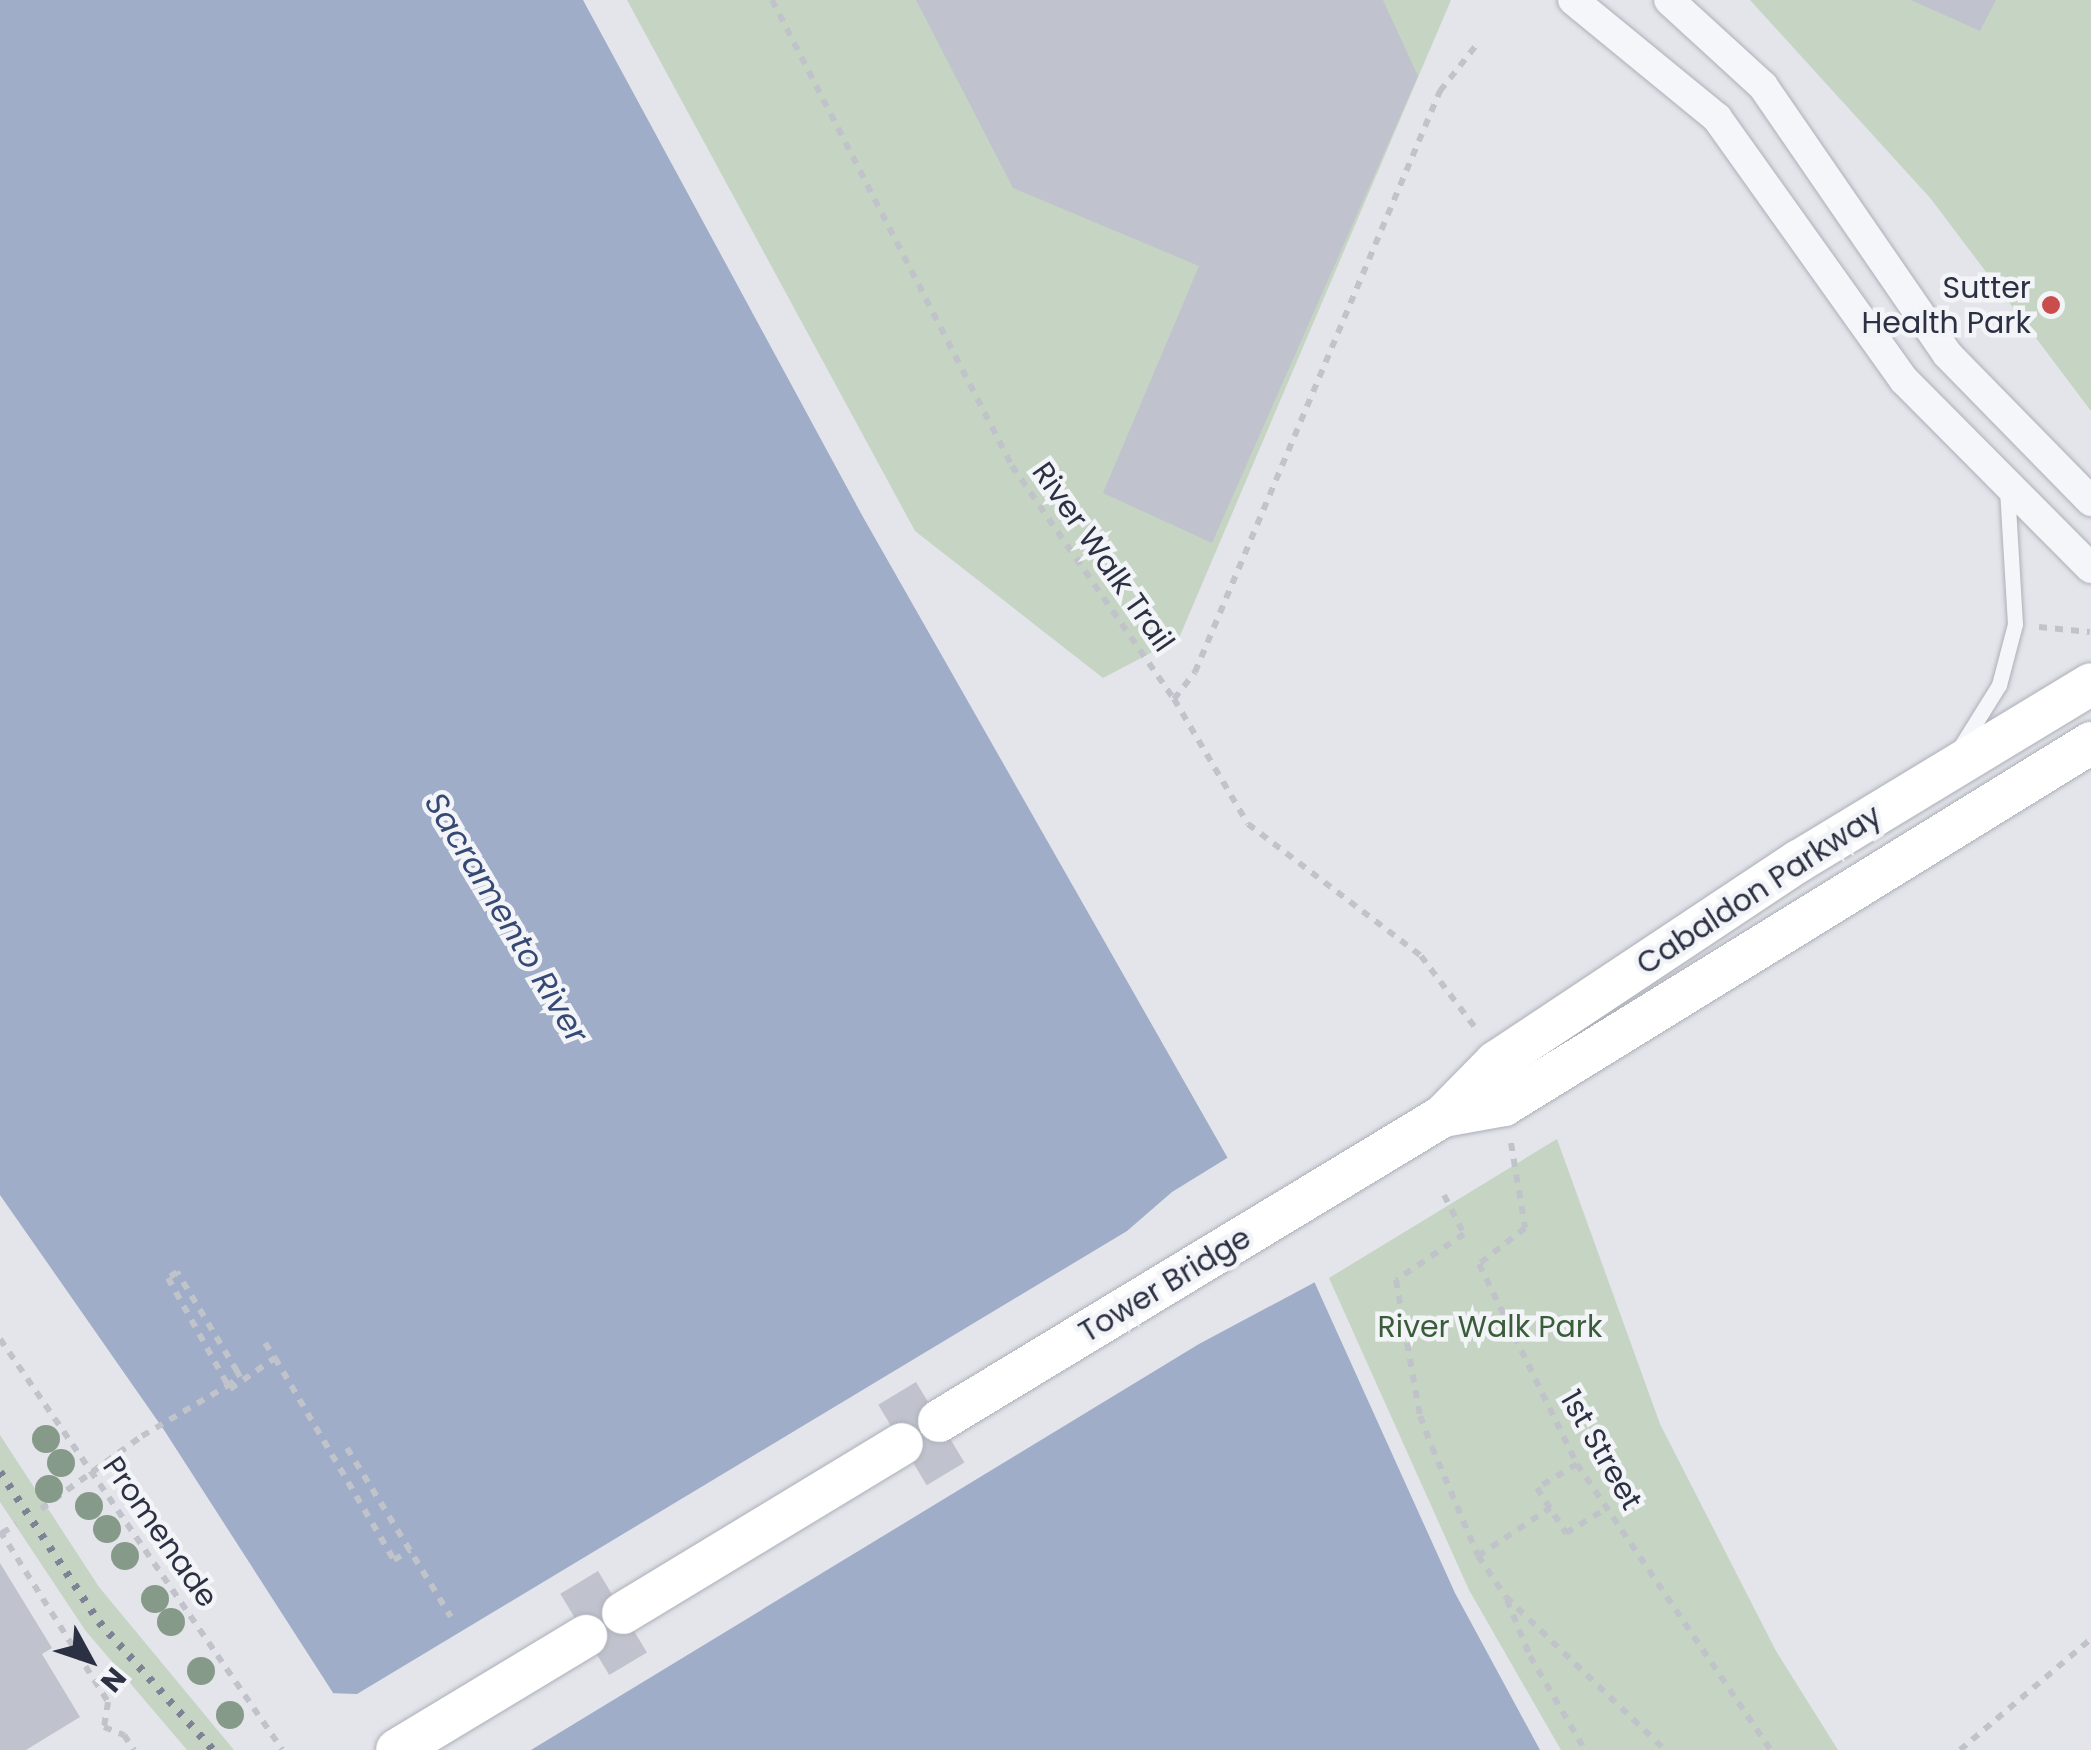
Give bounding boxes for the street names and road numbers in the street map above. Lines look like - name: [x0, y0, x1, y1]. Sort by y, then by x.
- street label: River Walk Trail: [1024, 455, 1182, 659]
- street label: Cabaldon Parkway: [1630, 798, 1888, 982]
- street label: Tower Bridge: [1073, 1220, 1257, 1350]
- street label: 1st Street: [1552, 1384, 1650, 1516]
- street label: Promenade: [95, 1450, 225, 1614]

